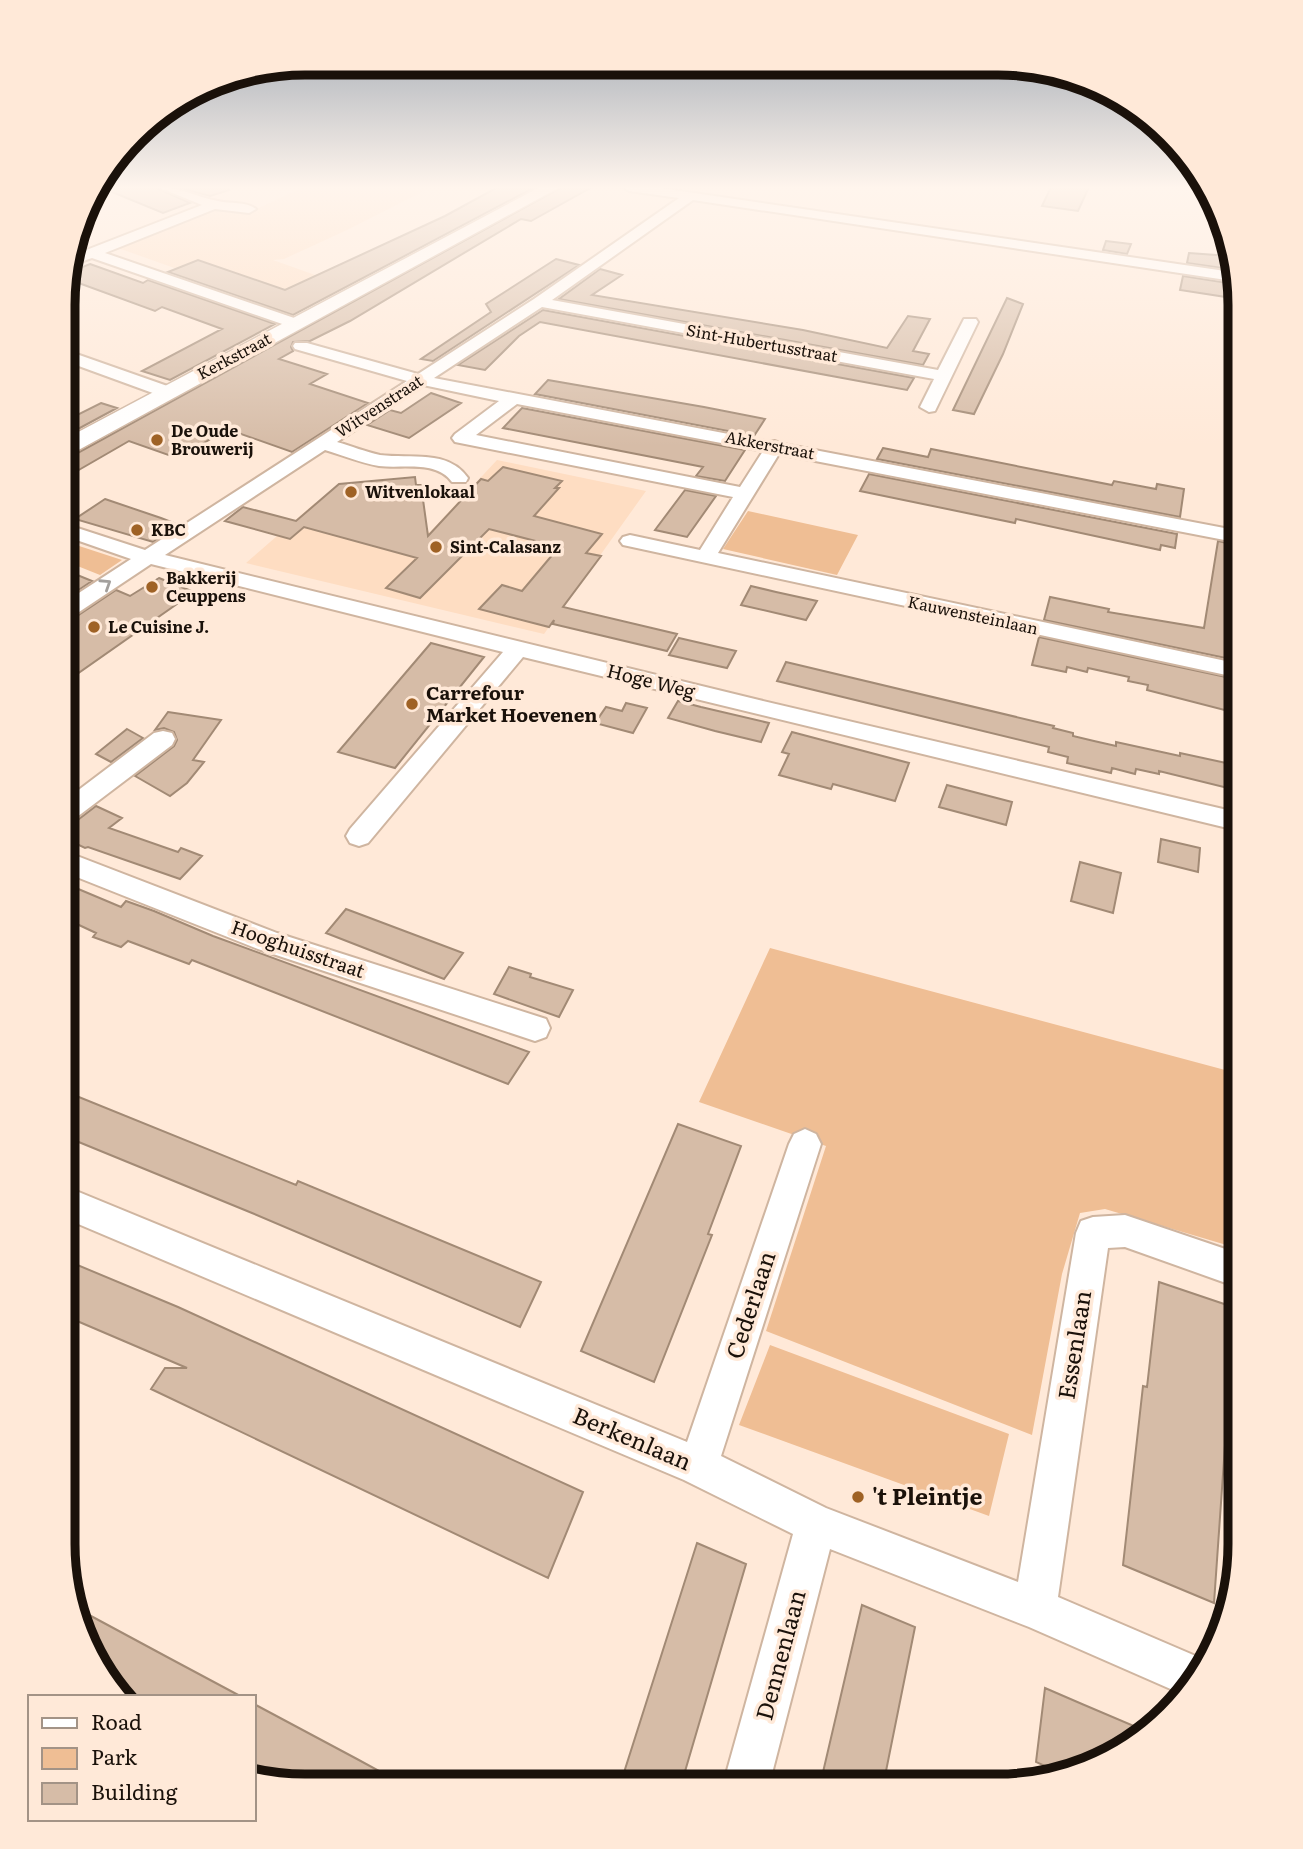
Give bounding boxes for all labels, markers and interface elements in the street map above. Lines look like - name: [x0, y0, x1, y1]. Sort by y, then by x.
- street label: Sint-Hubertusstraat: [685, 317, 840, 367]
- street label: Kerkstraat: [192, 325, 275, 385]
- street label: Witvenstraat: [330, 368, 427, 442]
- place label: De Oude Brouwerij: [171, 418, 254, 460]
- street label: Akkerstraat: [723, 424, 818, 465]
- marker: De Oude Brouwerij: [149, 432, 165, 448]
- place label: Witvenlokaal: [365, 479, 475, 503]
- marker: Witvenlokaal: [343, 484, 359, 500]
- place label: KBC: [151, 517, 186, 541]
- marker: KBC: [129, 522, 145, 538]
- place label: Sint-Calasanz: [450, 534, 561, 558]
- marker: Sint-Calasanz: [428, 539, 444, 555]
- place label: Bakkerij Ceuppens: [166, 565, 246, 607]
- marker: Bakkerij Ceuppens: [144, 579, 160, 595]
- one-way arrow: [98, 580, 111, 592]
- street label: Kauwensteinlaan: [906, 588, 1041, 640]
- place label: Le Cuisine J.: [108, 614, 209, 638]
- marker: Le Cuisine J.: [86, 619, 102, 635]
- street label: Hoge Weg: [604, 656, 699, 705]
- place label: Carrefour Market Hoevenen: [426, 678, 597, 728]
- marker: Carrefour Market Hoevenen: [404, 696, 420, 712]
- street label: Hooghuisstraat: [228, 912, 369, 984]
- street label: Cederlaan: [716, 1246, 782, 1363]
- street label: Essenlaan: [1048, 1288, 1098, 1402]
- street label: Berkenlaan: [568, 1397, 697, 1477]
- place label: 't Pleintje: [872, 1478, 983, 1512]
- marker: 't Pleintje: [850, 1489, 866, 1505]
- street label: Dennenlaan: [745, 1585, 813, 1724]
- legend: [28, 1695, 256, 1821]
- text: Road: [91, 1705, 142, 1736]
- text: Park: [91, 1740, 137, 1771]
- text: Building: [91, 1775, 178, 1806]

